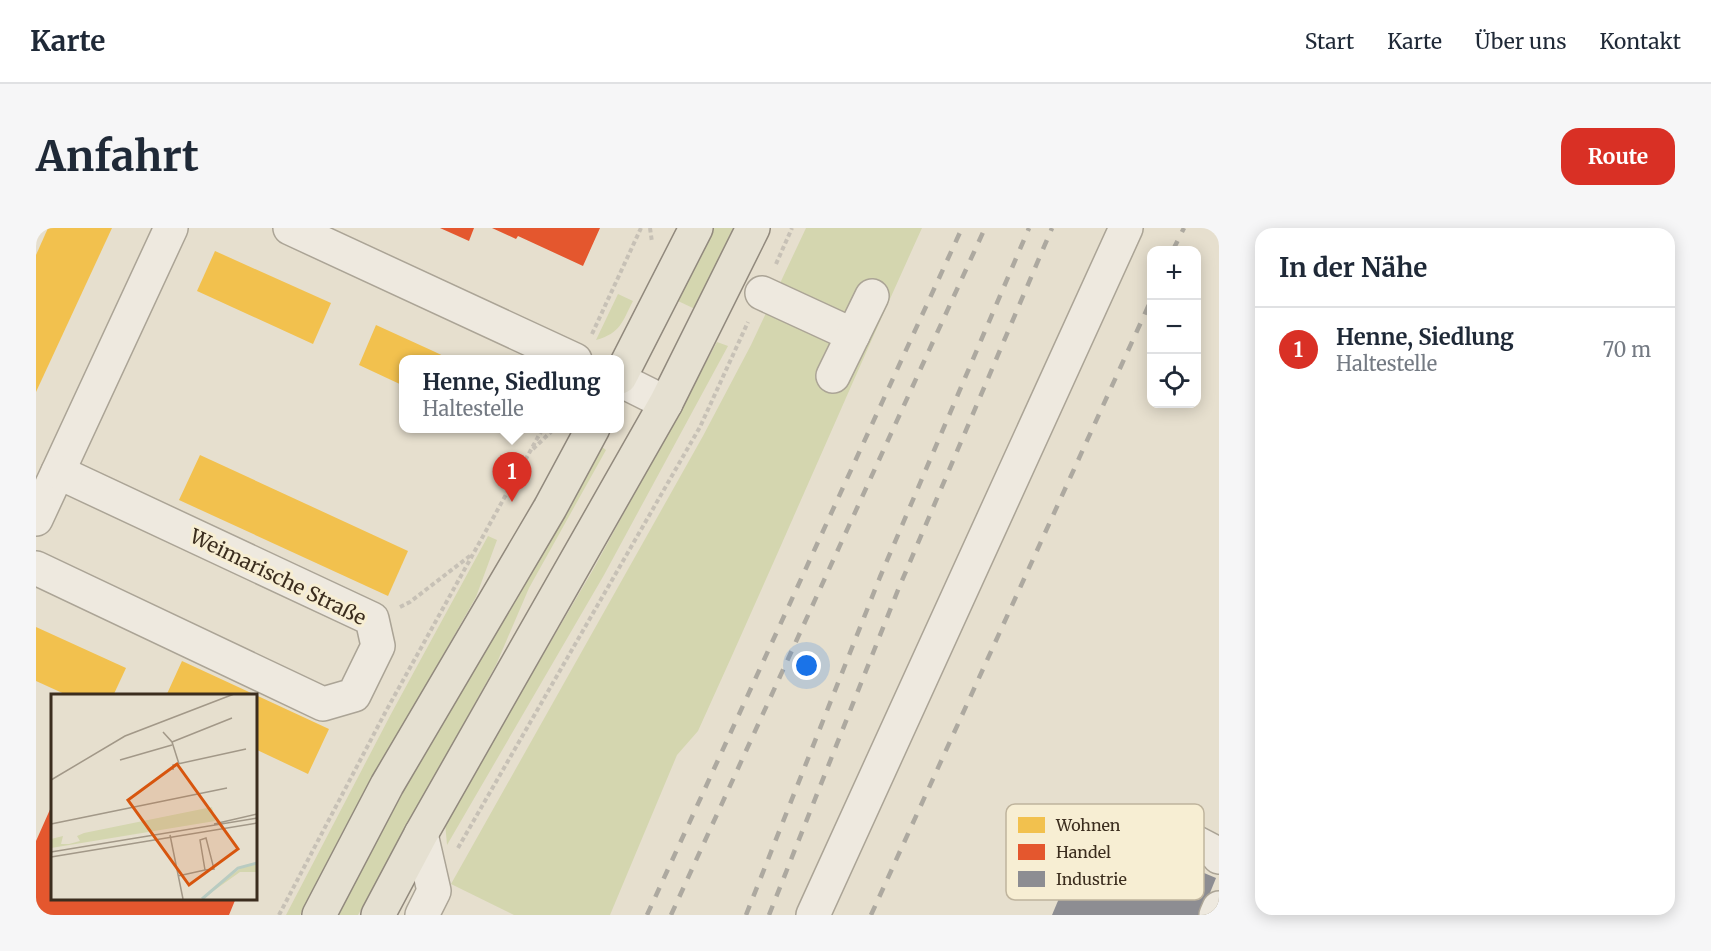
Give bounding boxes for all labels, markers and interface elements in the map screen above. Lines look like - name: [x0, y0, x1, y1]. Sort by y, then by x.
- text: Karte: [30, 23, 105, 59]
- text: Start: [1305, 28, 1354, 55]
- text: Karte: [1387, 28, 1442, 55]
- text: Über uns: [1475, 28, 1566, 55]
- text: Kontakt: [1599, 28, 1681, 55]
- button: Route: [1561, 128, 1675, 185]
- text: Anfahrt: [36, 130, 199, 182]
- map controls: [1147, 246, 1201, 408]
- button: +: [1147, 246, 1201, 300]
- text: In der Nähe: [1279, 251, 1427, 284]
- button: −: [1147, 300, 1201, 354]
- text: Henne, Siedlung: [1336, 323, 1514, 351]
- text: 1: [1294, 337, 1303, 362]
- text: 70 m: [1603, 337, 1651, 362]
- text: Haltestelle: [1336, 351, 1437, 376]
- button: locate: [1147, 354, 1201, 408]
- popup: [399, 355, 624, 433]
- text: Henne, Siedlung: [423, 368, 600, 396]
- text: Haltestelle: [423, 396, 524, 421]
- pin: 1: [492, 452, 532, 502]
- street label: Weimarische Straße: [185, 523, 370, 630]
- your location: [792, 651, 821, 680]
- inset map: [51, 694, 256, 900]
- legend: [1006, 804, 1204, 900]
- text: Wohnen: [1055, 815, 1121, 835]
- text: Handel: [1056, 842, 1111, 862]
- text: Industrie: [1056, 869, 1127, 889]

